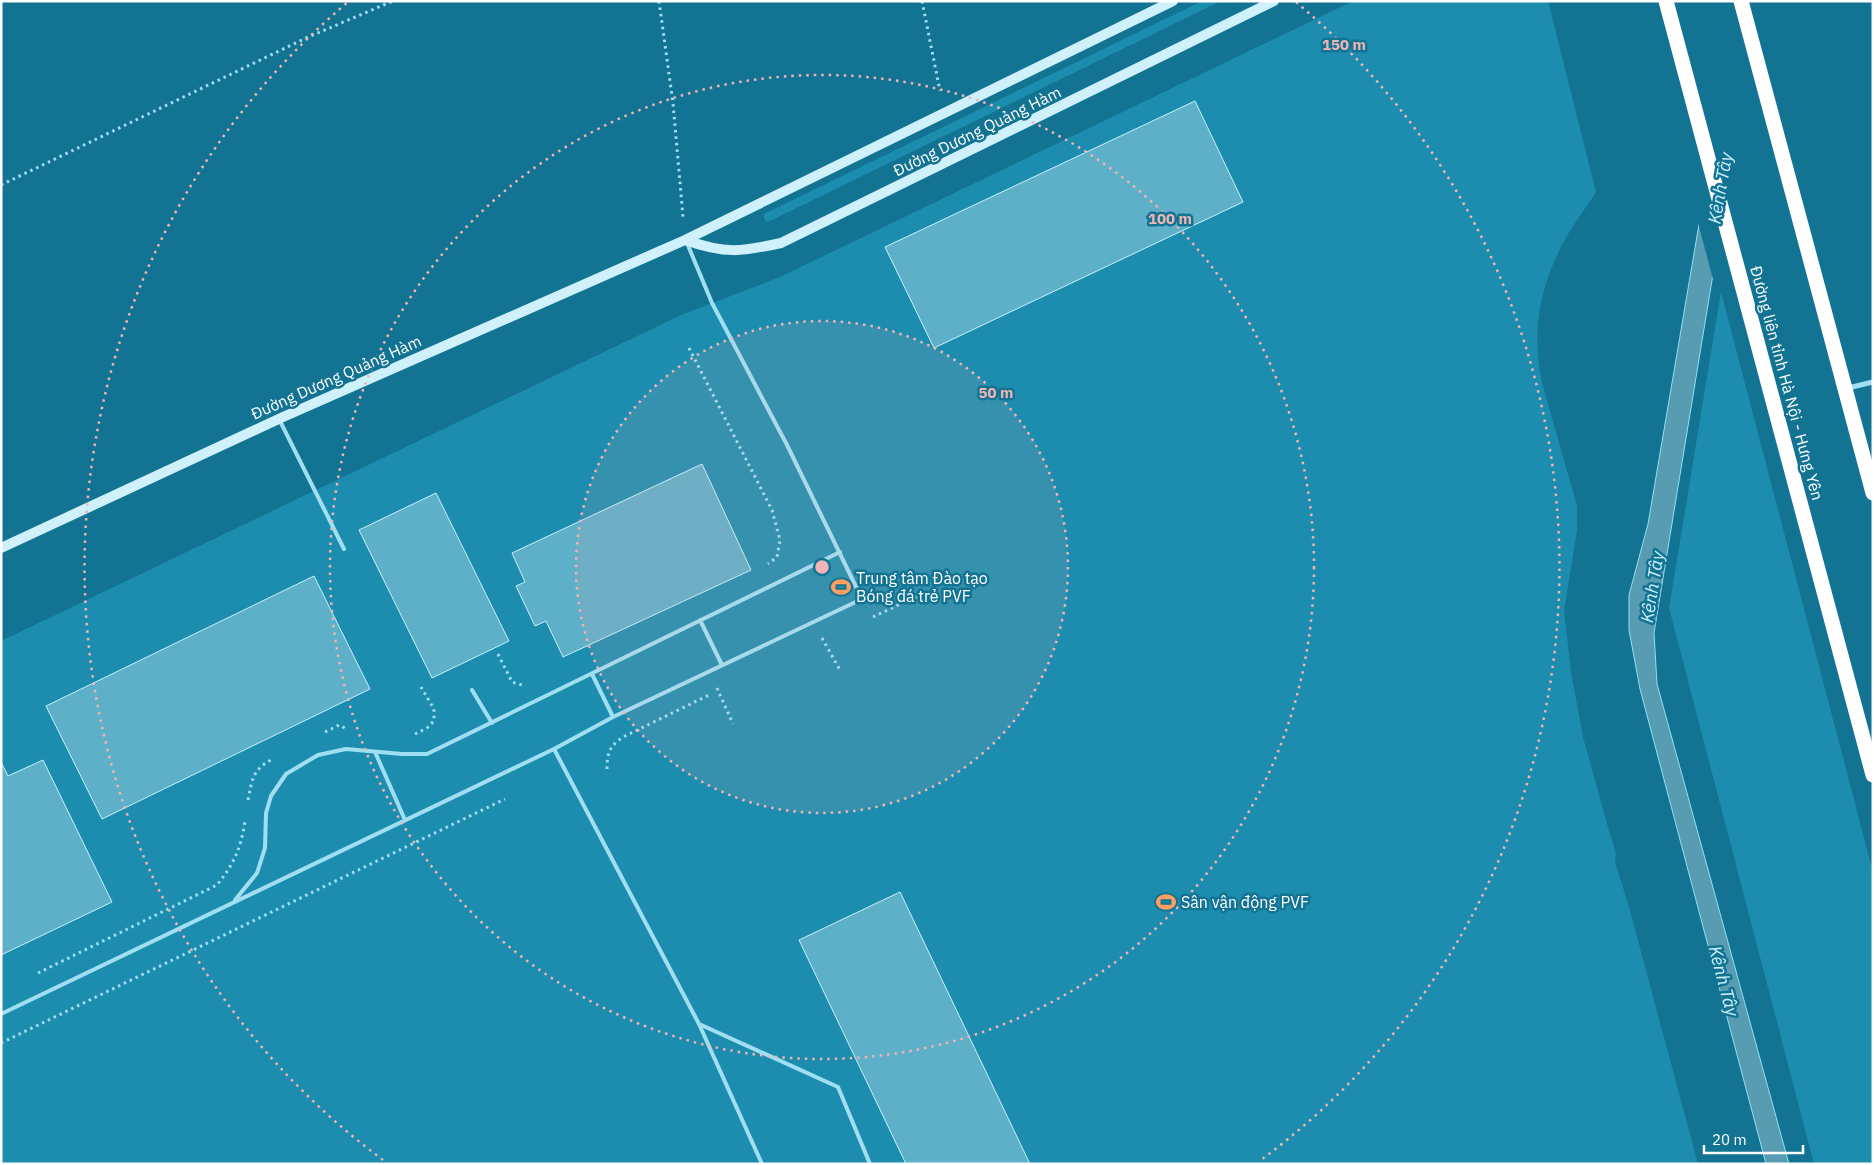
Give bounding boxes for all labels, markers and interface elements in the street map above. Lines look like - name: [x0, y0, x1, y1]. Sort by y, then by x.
- text: 150 m: [1322, 35, 1366, 54]
- street label: Đường Dương Quảng Hàm: [890, 82, 1064, 180]
- water label: Kênh Tây: [1702, 149, 1738, 226]
- text: 100 m: [1148, 209, 1192, 228]
- street label: Đường liên tỉnh Hà Nội - Hưng Yên: [1746, 264, 1828, 502]
- street label: Đường Dương Quảng Hàm: [248, 330, 424, 424]
- text: 50 m: [979, 383, 1013, 402]
- water label: Kênh Tây: [1635, 548, 1669, 624]
- centre of rings: [813, 558, 831, 576]
- place label: Trung tâm Đào tạo Bóng đá trẻ PVF: [856, 568, 988, 606]
- sports icon: Trung tâm Đào tạo Bóng đá trẻ PVF: [830, 576, 852, 598]
- sports icon: Sân vận động PVF: [1155, 891, 1177, 913]
- place label: Sân vận động PVF: [1181, 892, 1309, 912]
- water label: Kênh Tây: [1704, 943, 1745, 1020]
- scale bar: [1704, 1122, 1803, 1154]
- text: 20 m: [1712, 1130, 1747, 1149]

